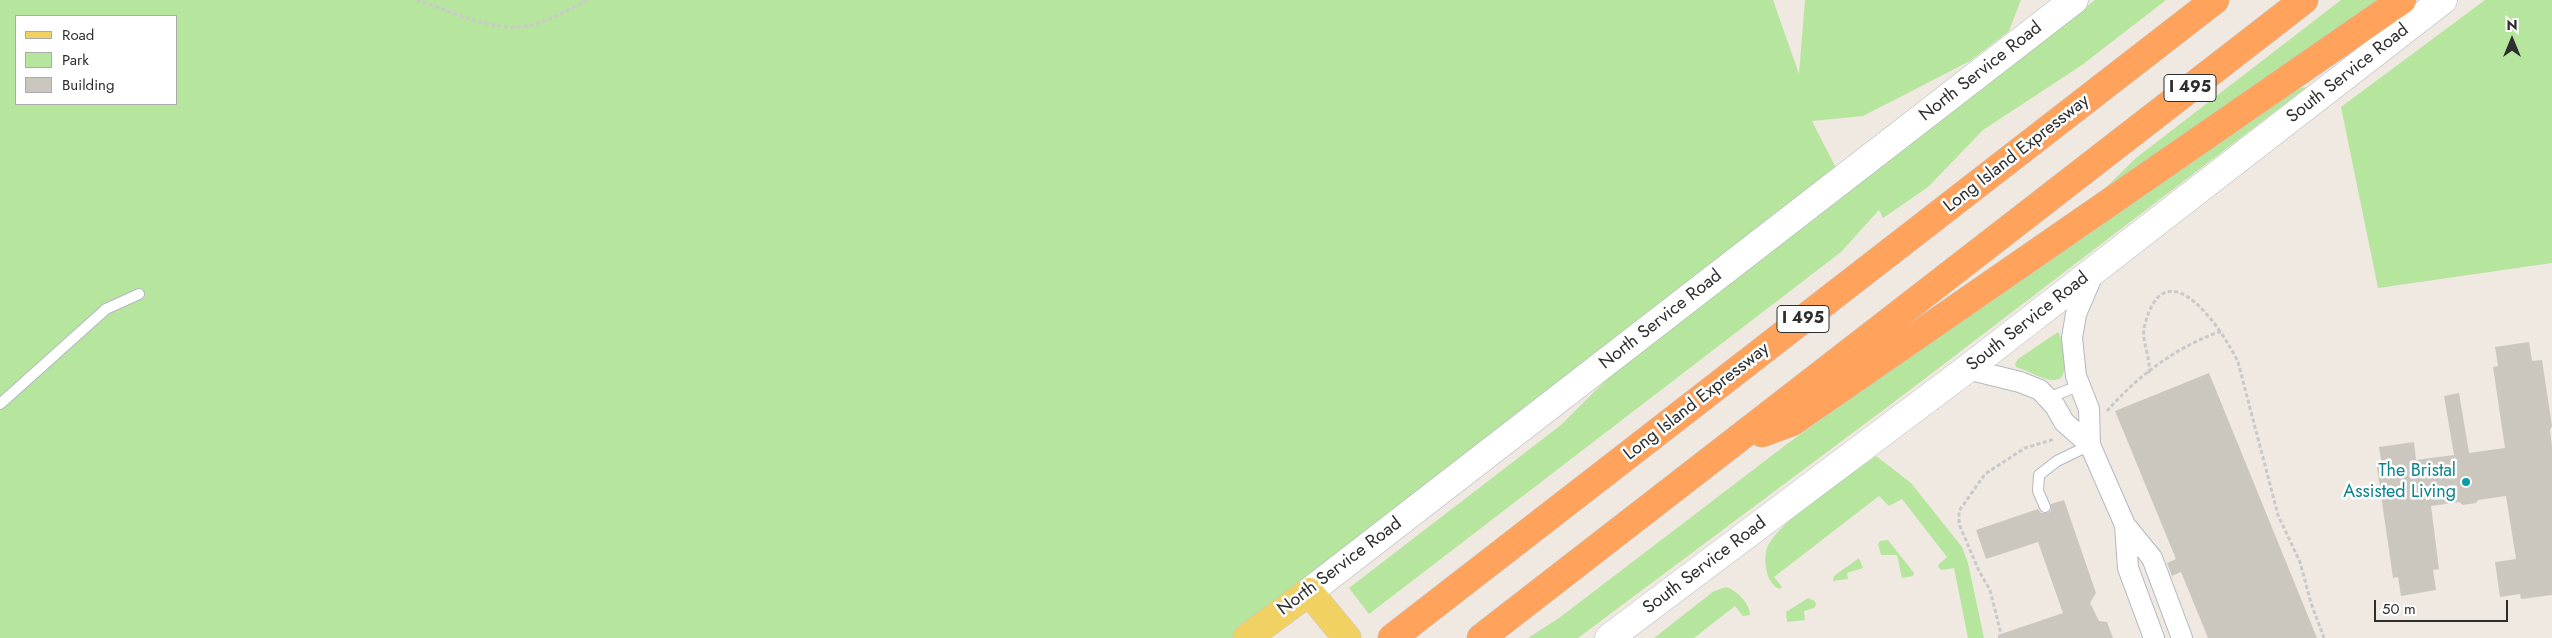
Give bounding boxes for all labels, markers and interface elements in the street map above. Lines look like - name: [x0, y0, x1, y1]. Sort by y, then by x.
- legend: [15, 15, 178, 105]
- north arrow: [2487, 15, 2537, 65]
- text: N: [2506, 15, 2518, 35]
- street label: North Service Road: [1915, 17, 2047, 127]
- street label: South Service Road: [2283, 20, 2413, 128]
- text: Road: [62, 24, 94, 46]
- text: Park: [62, 49, 89, 71]
- text: Building: [62, 74, 114, 96]
- road number: I 495: [2164, 75, 2216, 102]
- street label: Long Island Expressway: [1940, 90, 2094, 218]
- street label: North Service Road: [1595, 265, 1727, 375]
- street label: South Service Road: [1963, 268, 2093, 376]
- road number: I 495: [1777, 306, 1829, 332]
- street label: Long Island Expressway: [1620, 338, 1774, 466]
- place label: The Bristal Assisted Living: [2343, 461, 2456, 504]
- marker: The Bristal Assisted Living: [2460, 476, 2472, 488]
- street label: North Service Road: [1274, 513, 1406, 621]
- street label: South Service Road: [1639, 513, 1771, 619]
- scale bar: [2377, 590, 2511, 622]
- text: 50 m: [2382, 598, 2416, 620]

